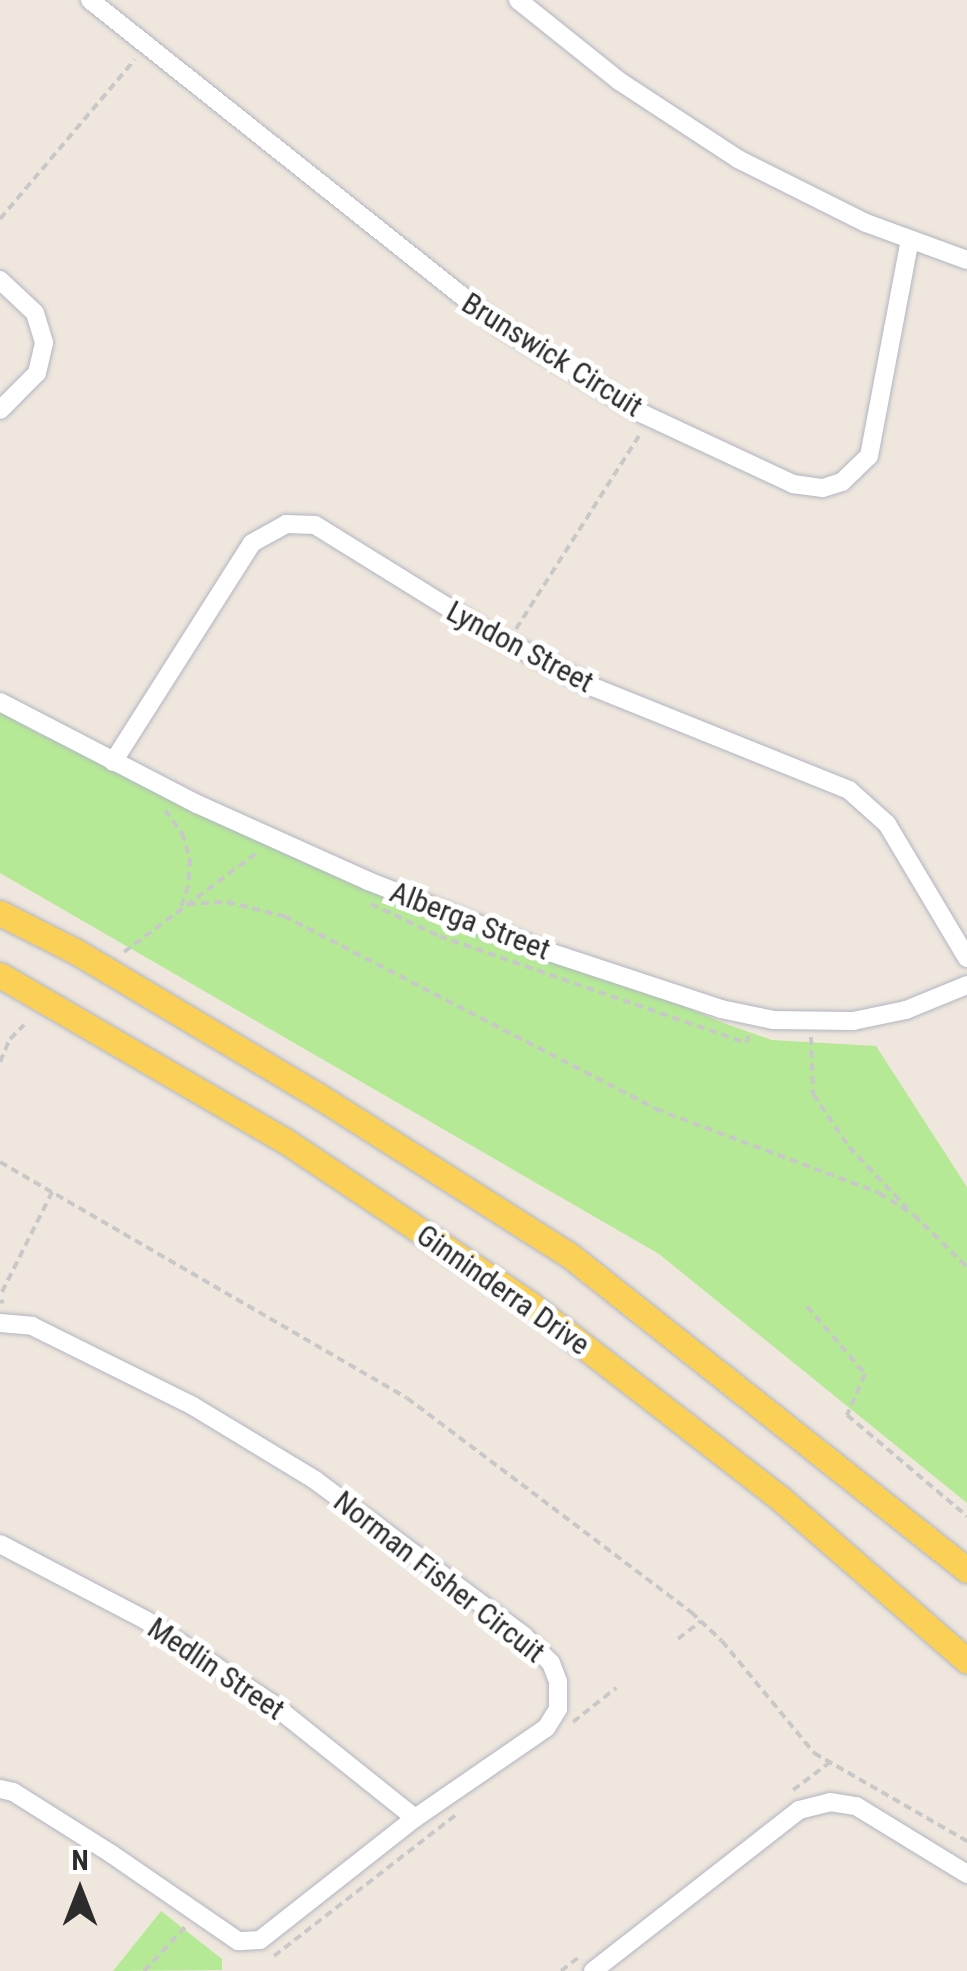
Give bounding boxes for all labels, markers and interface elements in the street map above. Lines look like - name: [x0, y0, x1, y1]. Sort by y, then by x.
- street label: Brunswick Circuit: [455, 285, 649, 425]
- street label: Lyndon Street: [440, 593, 600, 701]
- street label: Alberga Street: [385, 874, 555, 968]
- street label: Ginninderra Drive: [410, 1217, 596, 1363]
- street label: Norman Fisher Circuit: [326, 1484, 552, 1670]
- street label: Medlin Street: [141, 1610, 291, 1728]
- north arrow: [30, 1841, 130, 1941]
- text: N: [71, 1844, 89, 1877]

